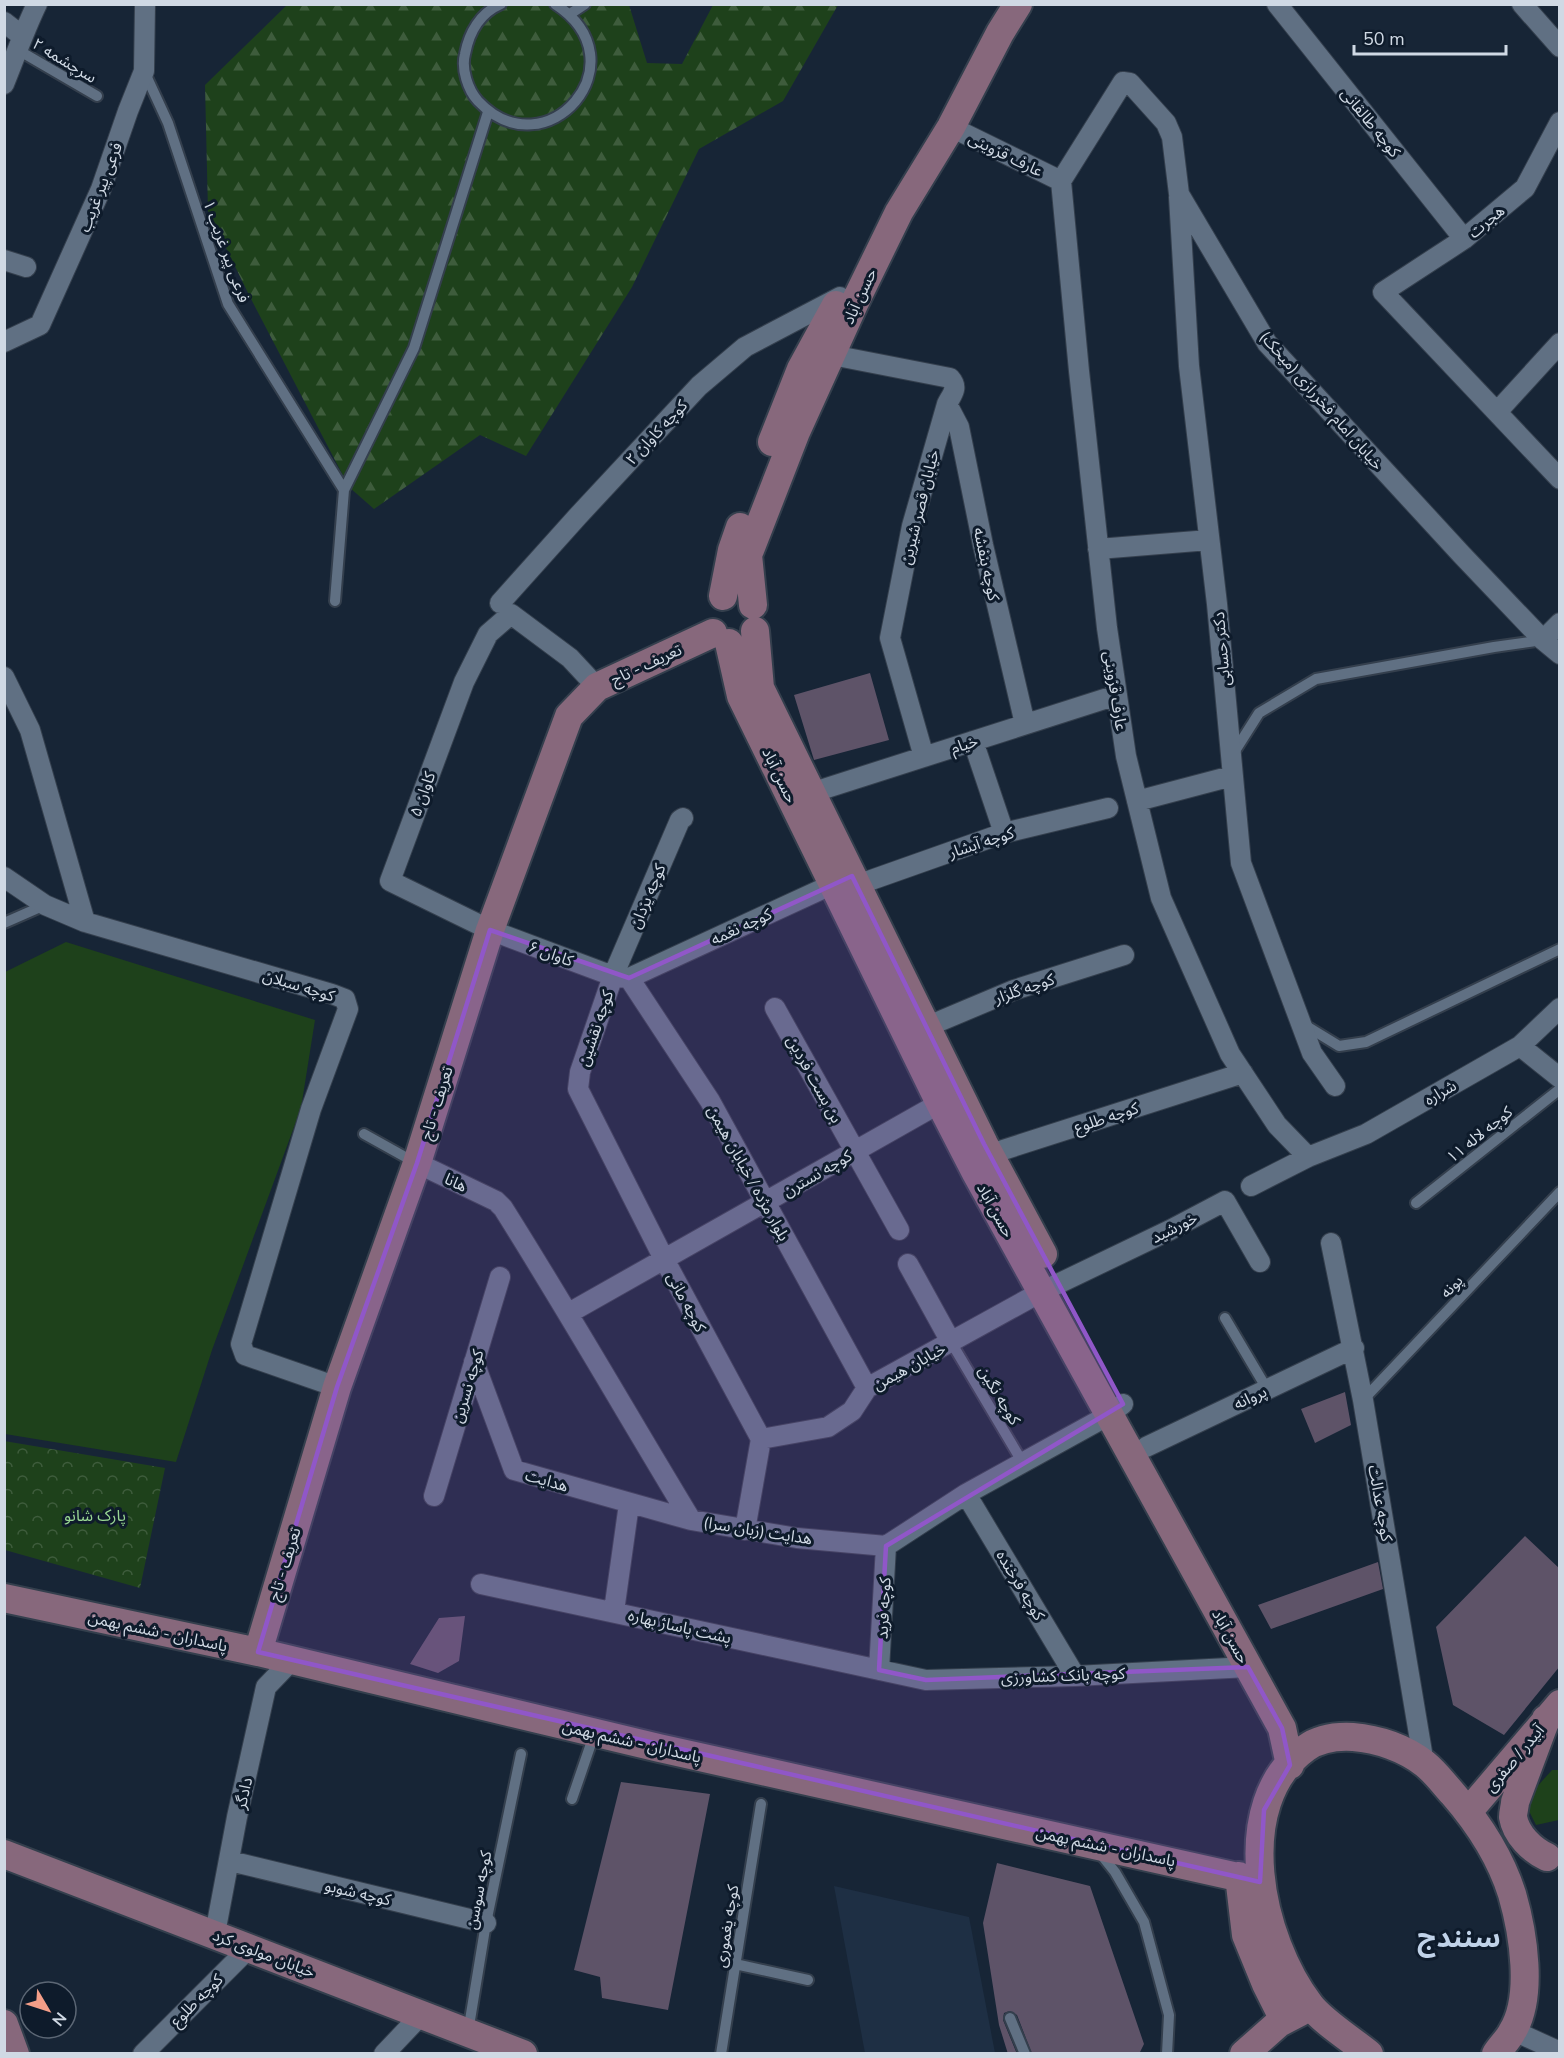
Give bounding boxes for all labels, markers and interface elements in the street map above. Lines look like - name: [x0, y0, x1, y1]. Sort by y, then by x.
- scale bar: [1354, 18, 1506, 56]
- text: 50 m: [1363, 27, 1405, 51]
- street label: سرچشمه ۲: [28, 33, 101, 89]
- street label: کوچه طالقانی: [1335, 83, 1405, 162]
- street label: عارف قزوینی: [965, 127, 1047, 182]
- street label: فرعی پیر غریب: [74, 139, 128, 235]
- street label: فرعی پیر غریب ۱: [197, 197, 255, 306]
- street label: هجرت: [1464, 200, 1510, 244]
- street label: حسن آباد: [837, 265, 882, 328]
- street label: خیابان امام فخررازی (میخک): [1254, 326, 1388, 476]
- street label: کوچه کاوان ۲: [621, 395, 693, 470]
- street label: خیابان قصر شیرین: [895, 447, 945, 567]
- street label: کوچه بنفشه: [968, 525, 1005, 603]
- street label: دکتر حسابی: [1208, 611, 1236, 687]
- street label: تعریف - تاج: [607, 639, 686, 692]
- street label: عارف قزوینی: [1098, 650, 1132, 733]
- street label: خیام: [948, 730, 981, 761]
- street label: حسن آباد: [756, 744, 802, 807]
- street label: کاوان ۵: [405, 768, 441, 820]
- street label: کوچه آبشار: [945, 822, 1017, 864]
- street label: کوچه یزدان: [624, 860, 672, 932]
- street label: کوچه نغمه: [707, 903, 776, 951]
- street label: کاوان ۶: [525, 936, 577, 972]
- street label: کوچه سبلان: [260, 965, 338, 1007]
- street label: کوچه گلزار: [990, 968, 1058, 1010]
- street label: کوچه نقشین: [573, 987, 619, 1069]
- street label: بن بست فردین: [781, 1032, 847, 1127]
- street label: تعریف - تاج: [415, 1063, 460, 1143]
- street label: شراره: [1420, 1075, 1461, 1111]
- street label: کوچه طلوع: [1071, 1097, 1142, 1140]
- street label: کوچه لاله ۱۱: [1442, 1101, 1518, 1168]
- street label: بلوار مژده / خیابان هیمن: [702, 1102, 795, 1245]
- street label: کوچه نسترن: [779, 1145, 857, 1203]
- street label: هانا: [441, 1168, 471, 1198]
- street label: حسن آباد: [971, 1179, 1019, 1242]
- street label: خورشید: [1147, 1207, 1201, 1249]
- street label: کوچه مانی: [661, 1269, 711, 1337]
- street label: پونه: [1435, 1270, 1468, 1303]
- street label: خیابان هیمن: [869, 1338, 950, 1396]
- street label: کوچه نسرین: [446, 1347, 490, 1426]
- street label: کوچه نگین: [973, 1362, 1026, 1430]
- street label: پروانه: [1230, 1381, 1271, 1415]
- street label: کوچه عدالت: [1362, 1463, 1398, 1544]
- street label: هدایت: [523, 1464, 571, 1498]
- park label: پارک شانو: [64, 1505, 126, 1527]
- street label: هدایت (زبان سرا): [702, 1512, 814, 1550]
- street label: تعریف - تاج: [263, 1524, 308, 1604]
- street label: کوچه فرخنده: [991, 1546, 1050, 1625]
- street label: کوچه فرید: [871, 1576, 897, 1639]
- street label: پشت پاساژ بهاره: [626, 1604, 734, 1650]
- street label: حسن آباد: [1206, 1605, 1254, 1668]
- street label: پاسداران - ششم بهمن: [86, 1606, 230, 1658]
- street label: کوچه بانک کشاورزی: [1001, 1663, 1126, 1689]
- street label: پاسداران - ششم بهمن: [560, 1715, 704, 1770]
- street label: آبیدر / صفری: [1480, 1719, 1550, 1797]
- street label: دادگر: [229, 1775, 258, 1812]
- street label: پاسداران - ششم بهمن: [1034, 1821, 1178, 1873]
- street label: کوچه سوسن: [461, 1849, 497, 1931]
- street label: کوچه شوبو: [322, 1875, 393, 1911]
- street label: کوچه یغموری: [710, 1883, 744, 1969]
- district label: سنندج: [1417, 1919, 1501, 1958]
- street label: خیابان مولوی کرد: [209, 1924, 318, 1984]
- street label: کوچه طلوع: [165, 1969, 229, 2033]
- north arrow: [18, 1980, 78, 2040]
- text: N: [47, 2007, 71, 2030]

